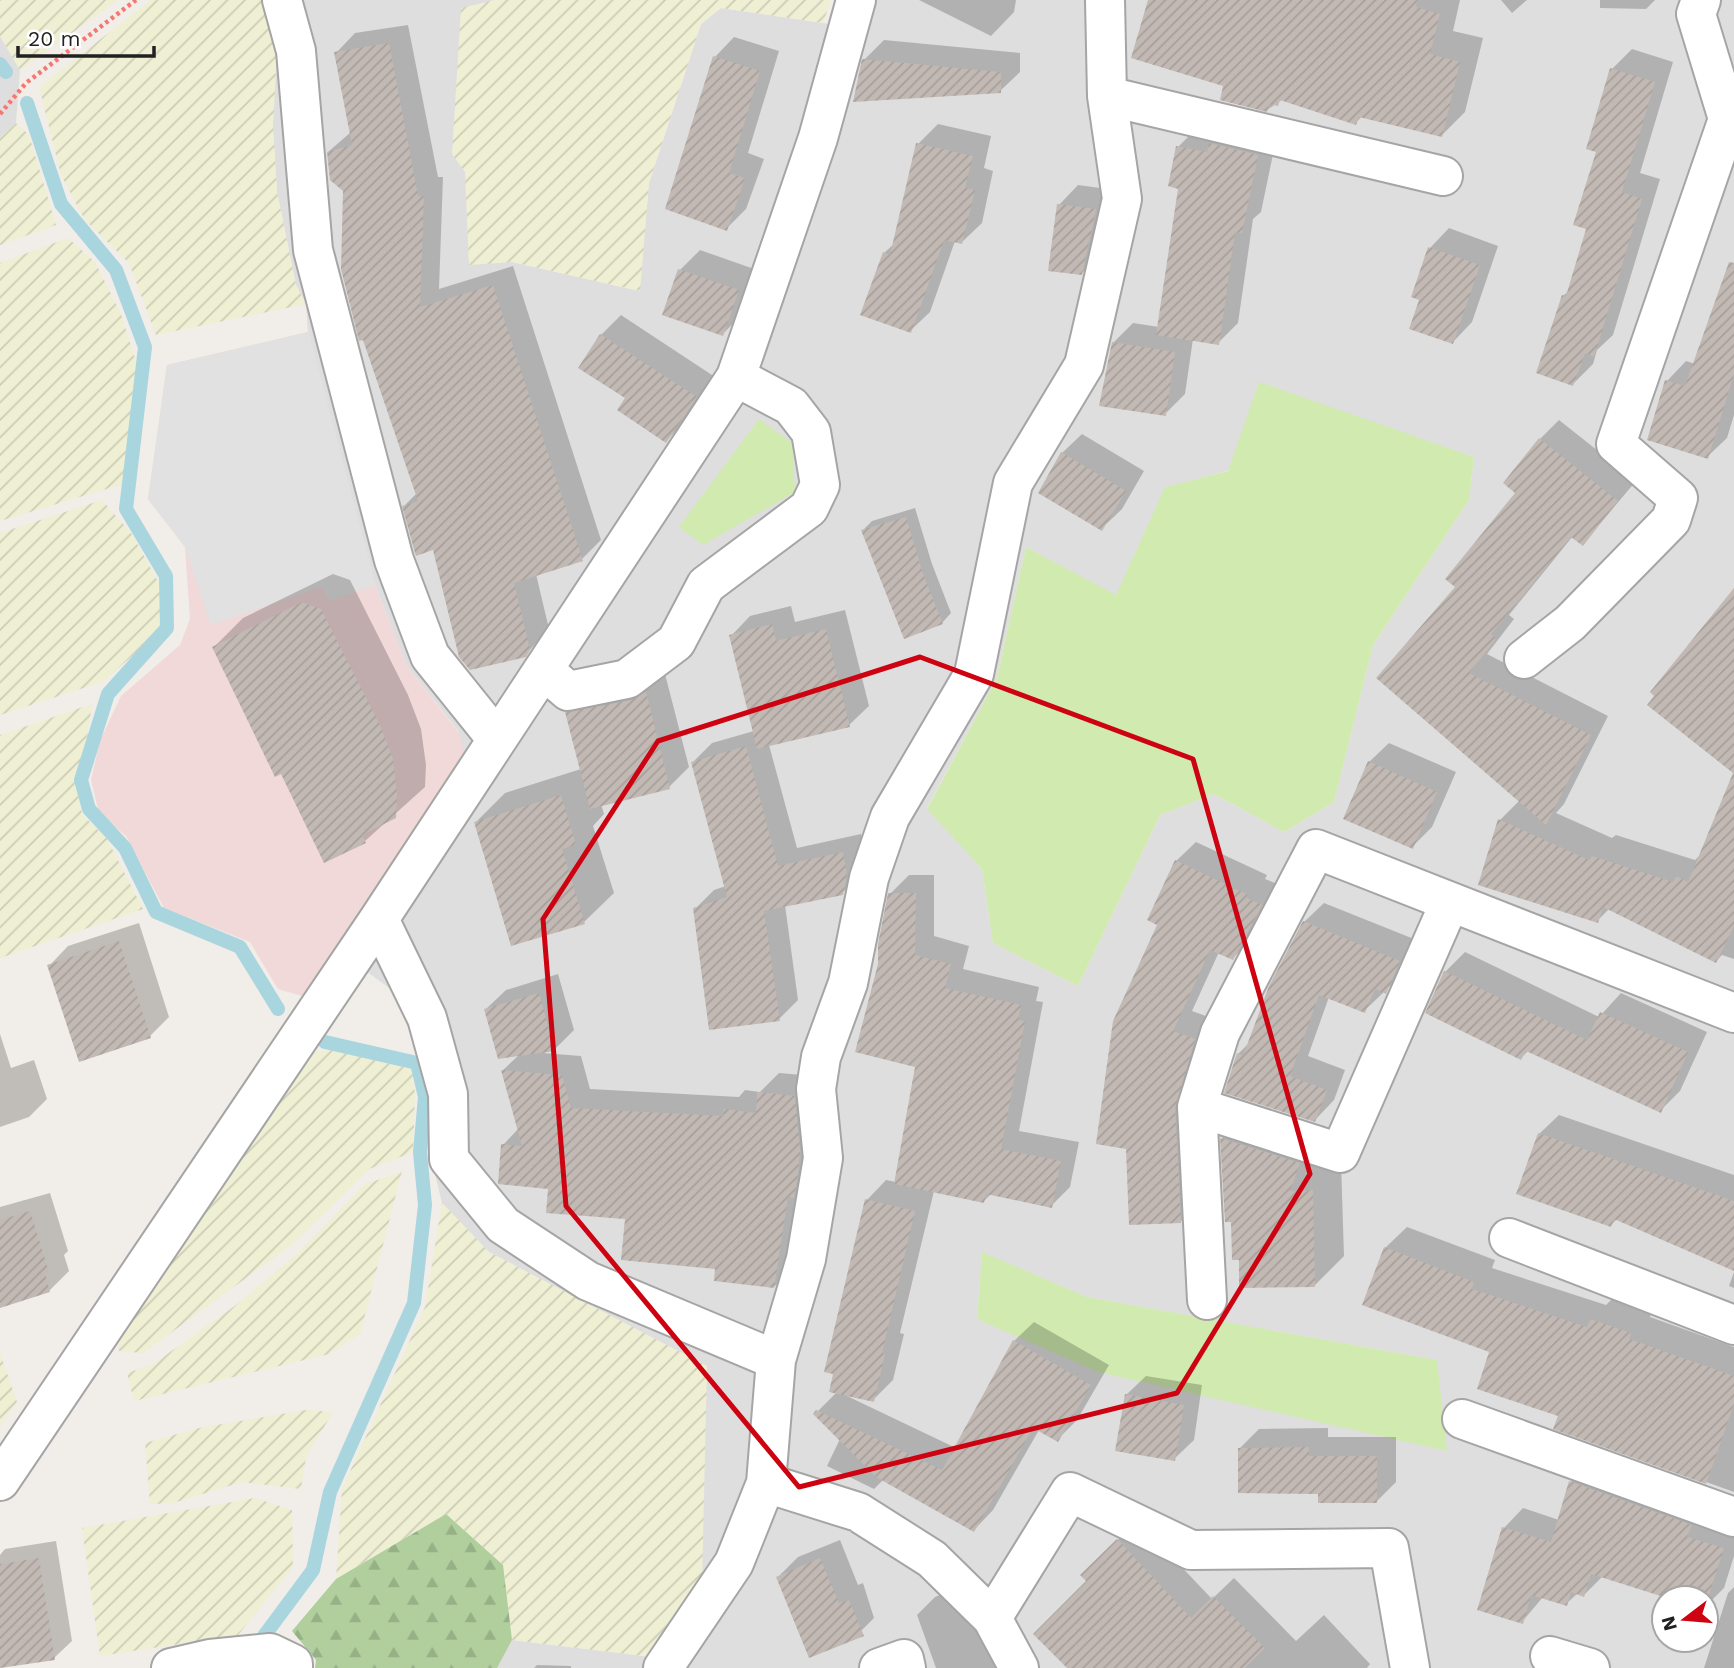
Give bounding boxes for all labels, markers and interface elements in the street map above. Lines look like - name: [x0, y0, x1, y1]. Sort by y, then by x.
- scale bar: [18, 14, 154, 58]
- text: 20 m: [28, 26, 80, 51]
- north arrow: [1650, 1584, 1720, 1654]
- text: N: [1656, 1614, 1682, 1633]

